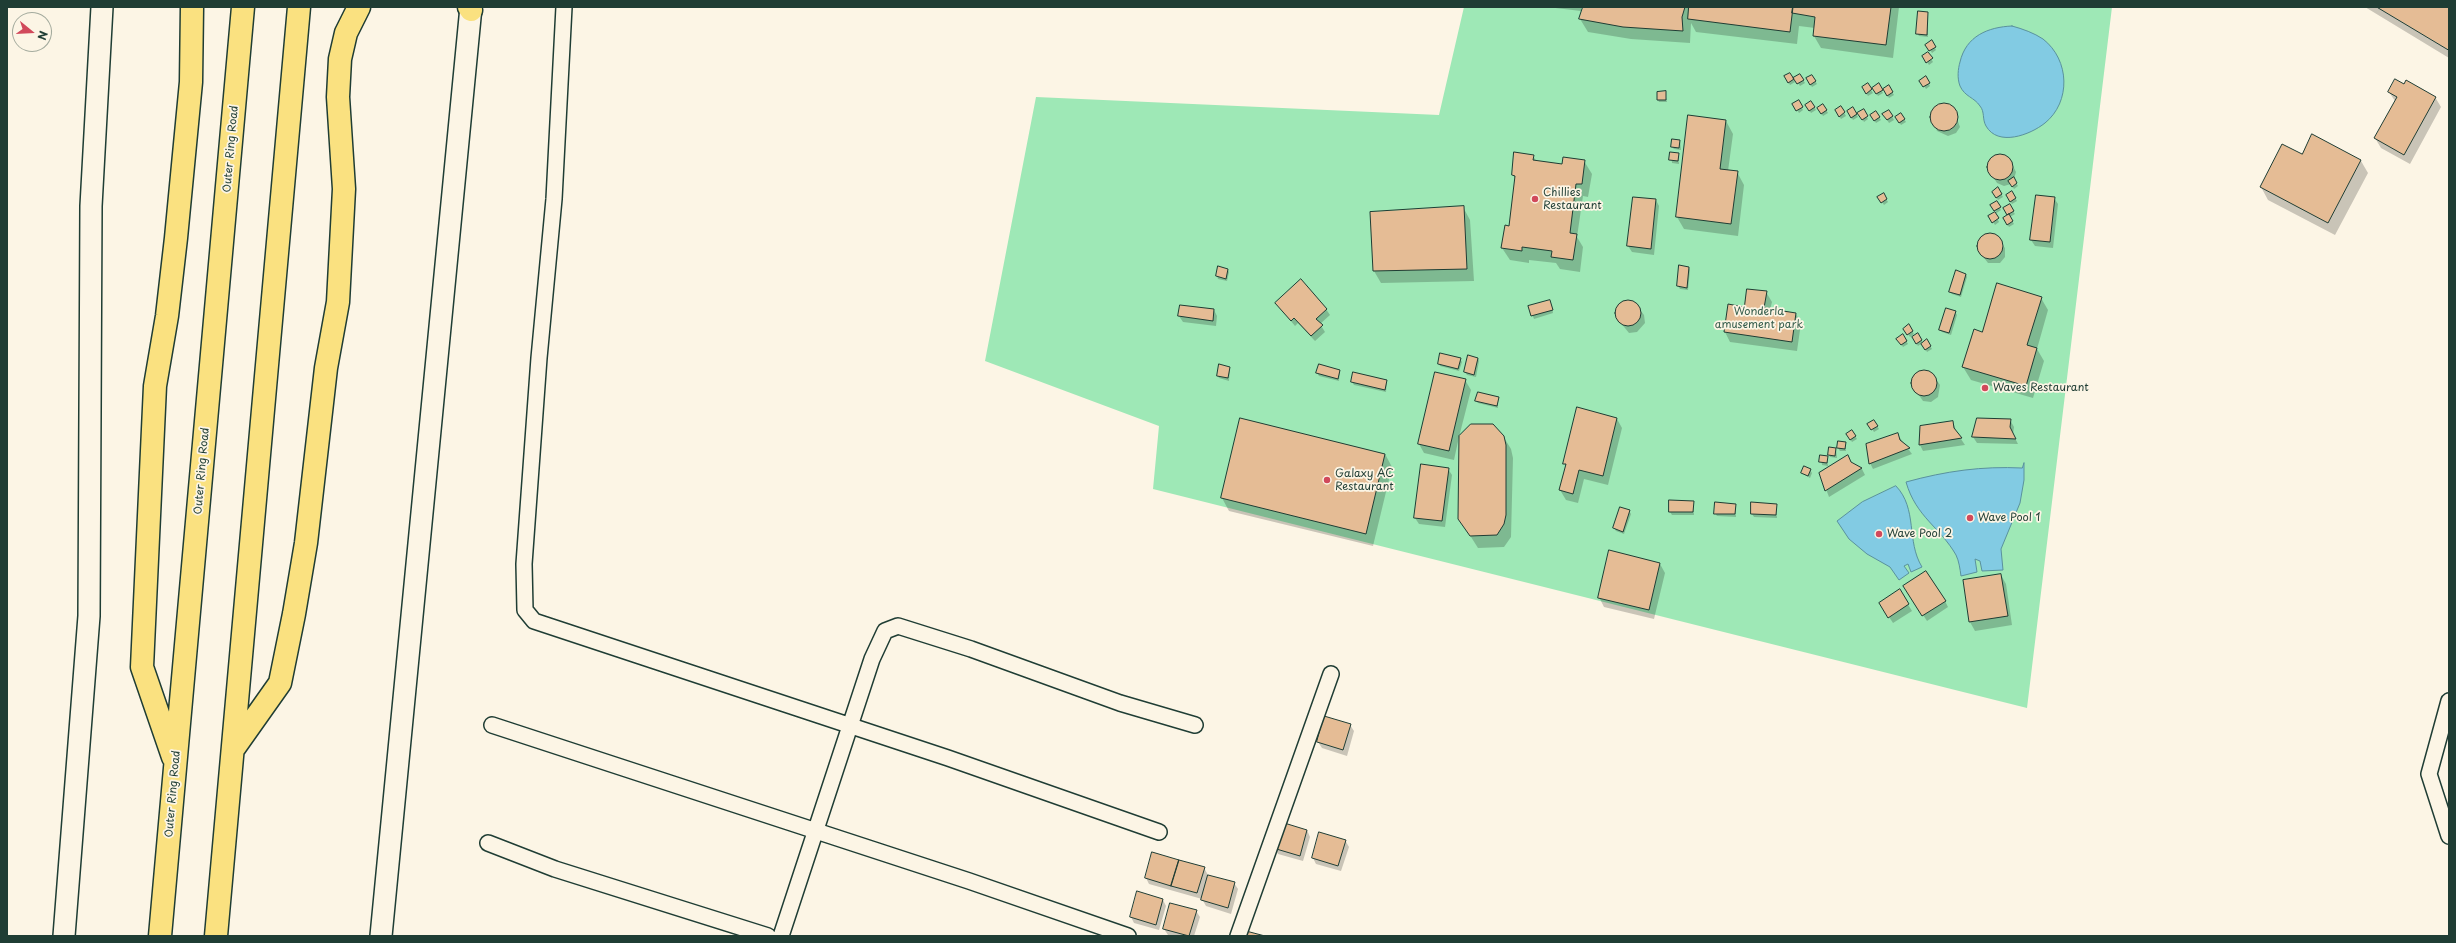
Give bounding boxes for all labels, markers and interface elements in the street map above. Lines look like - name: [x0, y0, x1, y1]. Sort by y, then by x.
- north arrow: [12, 12, 52, 52]
- text: N: [34, 29, 52, 42]
- street label: Outer Ring Road: [221, 105, 241, 193]
- place label: Chillies Restaurant: [1543, 186, 1602, 212]
- marker: Chillies Restaurant: [1530, 194, 1540, 204]
- park label: Wonderla amusement park: [1715, 305, 1803, 331]
- place label: Waves Restaurant: [1993, 381, 2089, 395]
- marker: Waves Restaurant: [1980, 383, 1990, 393]
- street label: Outer Ring Road: [192, 427, 212, 515]
- place label: Galaxy AC Restaurant: [1335, 467, 1394, 493]
- marker: Galaxy AC Restaurant: [1322, 475, 1332, 485]
- place label: Wave Pool 1: [1978, 511, 2040, 525]
- marker: Wave Pool 1: [1965, 513, 1975, 523]
- place label: Wave Pool 2: [1887, 527, 1952, 541]
- marker: Wave Pool 2: [1874, 529, 1884, 539]
- street label: Outer Ring Road: [163, 750, 183, 838]

